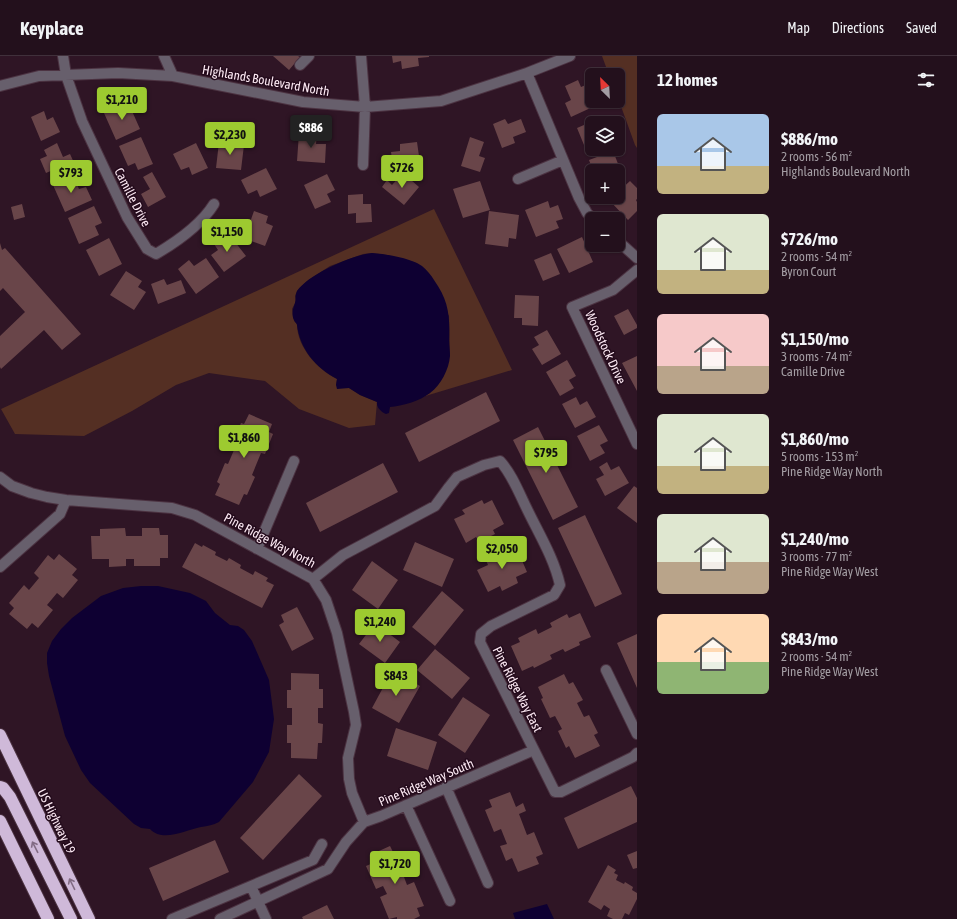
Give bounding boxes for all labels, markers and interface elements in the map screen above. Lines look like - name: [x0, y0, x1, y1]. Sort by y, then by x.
- text: Keyplace: [20, 17, 84, 39]
- text: Map: [787, 20, 810, 36]
- text: Directions: [832, 20, 884, 36]
- text: Saved: [906, 20, 937, 36]
- street label: Highlands Boulevard North: [201, 62, 331, 99]
- north arrow: [585, 68, 625, 108]
- map controls: [585, 68, 625, 252]
- icon: filters: [915, 69, 937, 91]
- text: 12 homes: [657, 70, 718, 90]
- pin: $1,210: [89, 87, 155, 121]
- text: $1,210: [106, 92, 138, 107]
- pin: $886: [287, 115, 335, 149]
- button: layers: [585, 116, 625, 156]
- text: $886: [299, 120, 323, 135]
- pin: $2,230: [197, 122, 263, 156]
- text: $2,230: [214, 127, 246, 142]
- text: $886/mo: [781, 129, 838, 149]
- icon: home: [689, 130, 737, 178]
- text: 2 rooms · 56 m²: [781, 149, 852, 164]
- pin: $726: [378, 155, 426, 189]
- pin: $793: [47, 160, 95, 194]
- text: $726: [390, 160, 414, 175]
- button: +: [585, 164, 625, 204]
- text: Highlands Boulevard North: [781, 164, 910, 179]
- text: $793: [59, 165, 83, 180]
- street label: Camille Drive: [111, 165, 154, 229]
- button: −: [585, 212, 625, 252]
- pin: $1,150: [194, 219, 260, 253]
- text: $1,150: [211, 224, 243, 239]
- text: $726/mo: [781, 229, 838, 249]
- icon: home: [689, 230, 737, 278]
- text: 2 rooms · 54 m²: [781, 249, 852, 264]
- text: Byron Court: [781, 264, 836, 279]
- street label: Woodstock Drive: [582, 308, 629, 386]
- text: $1,150/mo: [781, 329, 849, 349]
- icon: home: [689, 330, 737, 378]
- text: 3 rooms · 74 m²: [781, 349, 852, 364]
- text: Camille Drive: [781, 364, 845, 379]
- pin: $1,860: [211, 425, 277, 459]
- text: $1,860/mo: [781, 429, 849, 449]
- text: $1,860: [228, 430, 260, 445]
- icon: home: [689, 430, 737, 478]
- pin: $795: [522, 440, 570, 474]
- text: $795: [534, 445, 558, 460]
- text: 5 rooms · 153 m²: [781, 449, 858, 464]
- text: Pine Ridge Way North: [781, 464, 883, 479]
- street label: Pine Ridge Way North: [221, 510, 318, 571]
- text: $1,240/mo: [781, 529, 849, 549]
- icon: home: [689, 530, 737, 578]
- pin: $2,050: [469, 536, 535, 570]
- text: $2,050: [486, 541, 518, 556]
- text: 3 rooms · 77 m²: [781, 549, 852, 564]
- text: Pine Ridge Way West: [781, 564, 878, 579]
- pin: $1,240: [347, 609, 413, 643]
- text: $1,240: [364, 614, 396, 629]
- text: $843/mo: [781, 629, 838, 649]
- icon: home: [689, 630, 737, 678]
- street label: Pine Ridge Way East: [490, 644, 546, 735]
- text: 2 rooms · 54 m²: [781, 649, 852, 664]
- pin: $843: [372, 663, 420, 697]
- text: Pine Ridge Way West: [781, 664, 878, 679]
- text: $843: [384, 668, 408, 683]
- street label: Pine Ridge Way South: [376, 756, 476, 809]
- street label: US Highway 19: [34, 786, 79, 856]
- one-way arrow: [31, 841, 38, 853]
- pin: $1,720: [362, 851, 428, 885]
- text: $1,720: [379, 856, 411, 871]
- one-way arrow: [68, 878, 75, 890]

